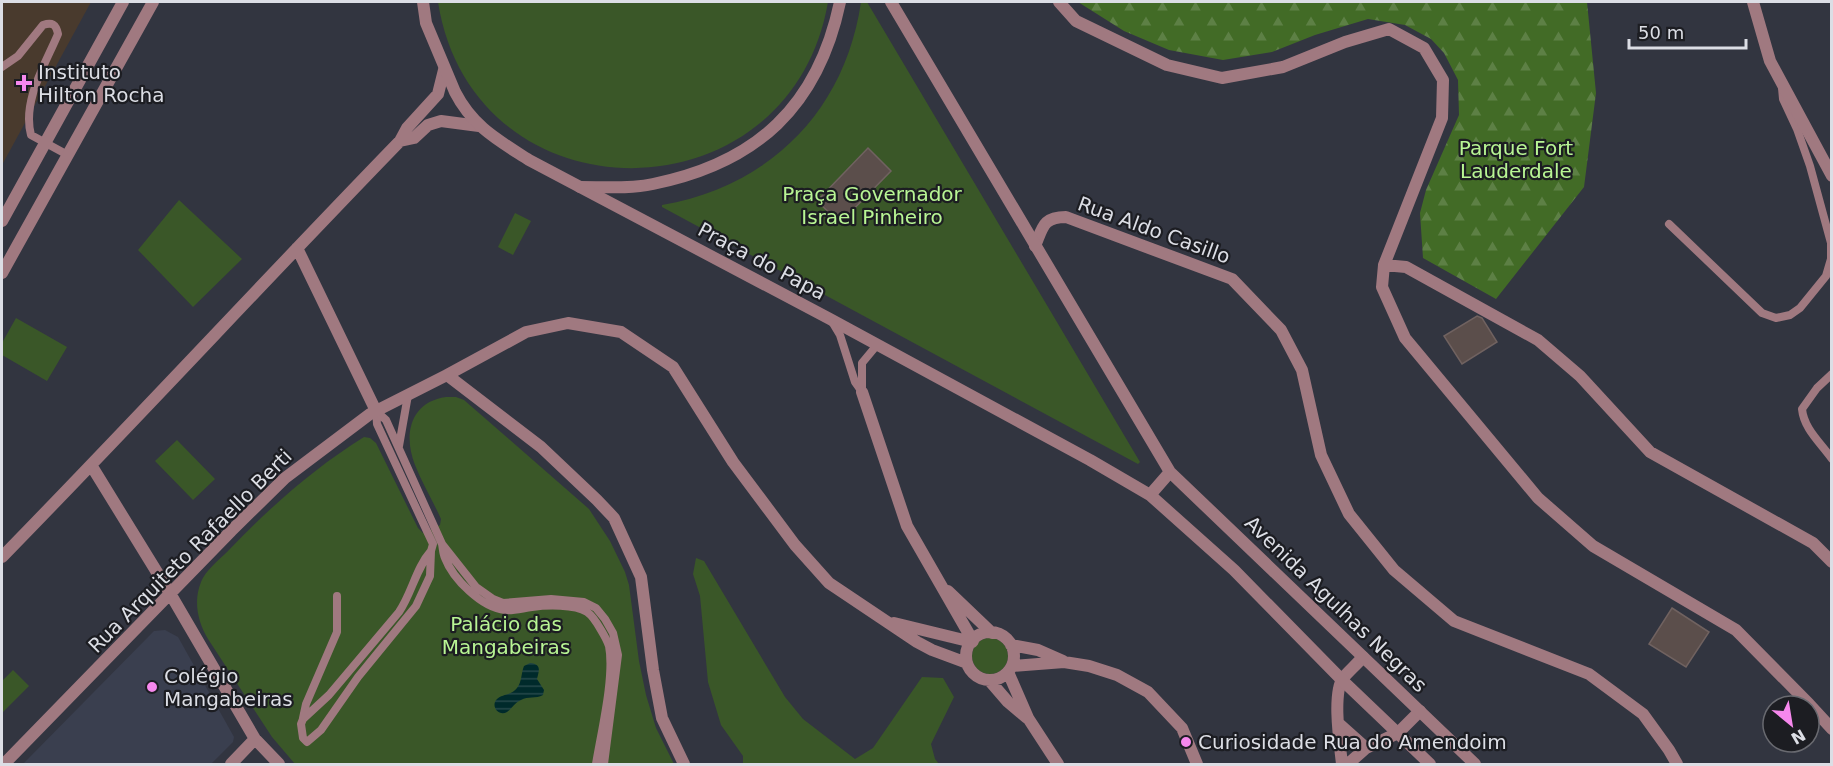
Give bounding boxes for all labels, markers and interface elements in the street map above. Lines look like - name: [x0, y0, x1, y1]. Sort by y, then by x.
- scale bar: [1629, 12, 1746, 50]
- text: 50 m: [1638, 22, 1684, 43]
- place label: Instituto Hilton Rocha: [38, 60, 164, 107]
- marker: Instituto Hilton Rocha: [15, 74, 33, 92]
- park label: Parque Fort Lauderdale: [1459, 136, 1573, 183]
- park label: Praça Governador Israel Pinheiro: [782, 182, 963, 229]
- street label: Rua Aldo Casillo: [1075, 191, 1233, 269]
- street label: Praça do Papa: [694, 217, 830, 305]
- street label: Rua Arquiteto Rafaello Berti: [83, 444, 297, 658]
- street label: Avenida Agulhas Negras: [1240, 511, 1432, 697]
- park label: Palácio das Mangabeiras: [442, 612, 570, 659]
- place label: Colégio Mangabeiras: [164, 664, 293, 711]
- marker: Colégio Mangabeiras: [145, 680, 159, 694]
- north arrow: [1761, 694, 1821, 754]
- text: N: [1788, 725, 1809, 748]
- place label: Curiosidade Rua do Amendoim: [1198, 730, 1507, 754]
- marker: Curiosidade Rua do Amendoim: [1179, 735, 1193, 749]

